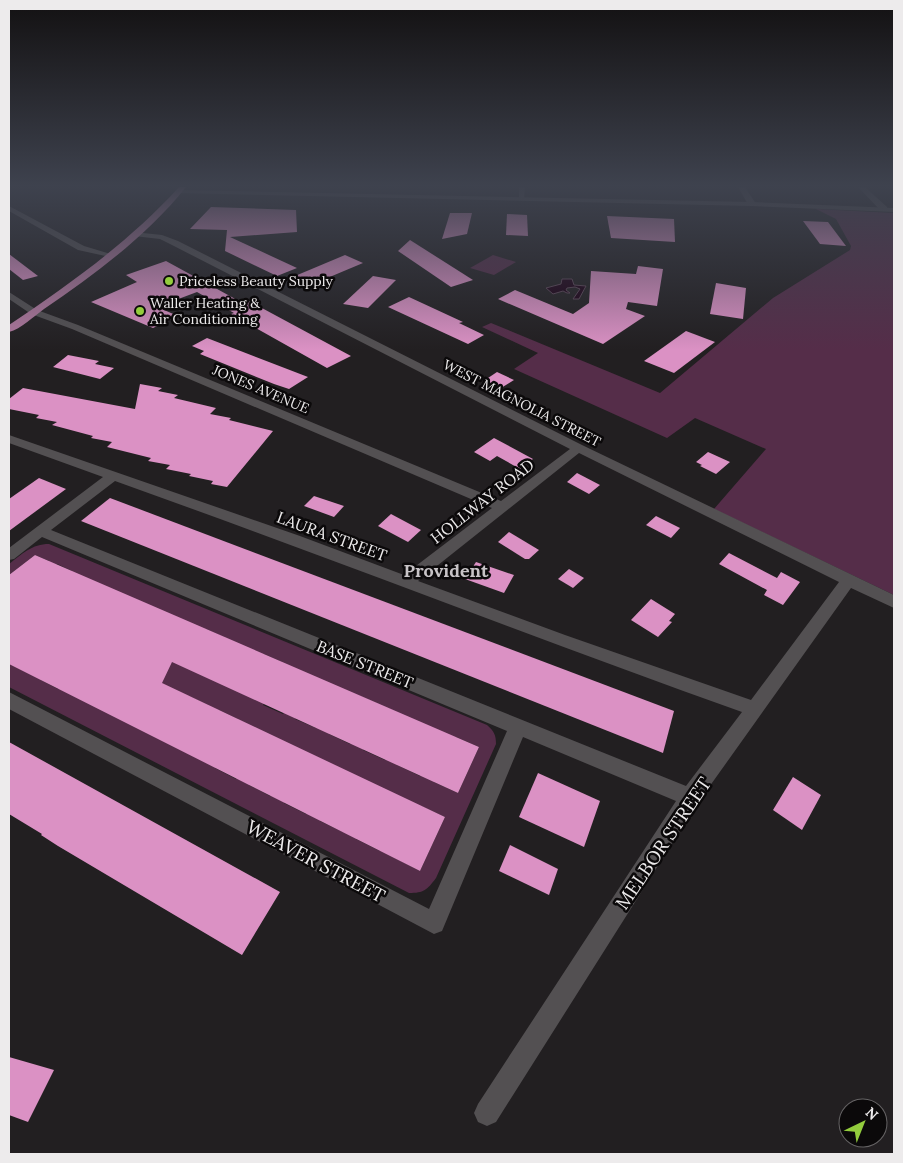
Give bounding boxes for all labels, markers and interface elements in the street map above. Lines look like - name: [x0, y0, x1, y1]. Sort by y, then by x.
- place label: Priceless Beauty Supply: [179, 272, 333, 290]
- marker: Priceless Beauty Supply: [163, 275, 175, 287]
- place label: Waller Heating & Air Conditioning: [149, 294, 260, 328]
- marker: Waller Heating & Air Conditioning: [134, 305, 146, 317]
- street label: WEST MAGNOLIA STREET: [440, 355, 604, 451]
- street label: JONES AVENUE: [209, 360, 312, 418]
- street label: HOLLWAY ROAD: [426, 454, 538, 548]
- street label: LAURA STREET: [274, 507, 390, 565]
- district label: Provident: [404, 559, 489, 582]
- street label: BASE STREET: [314, 636, 416, 692]
- street label: MELBOR STREET: [610, 772, 716, 914]
- street label: WEAVER STREET: [243, 814, 389, 908]
- north arrow: [838, 1098, 888, 1148]
- text: N: [862, 1103, 882, 1124]

